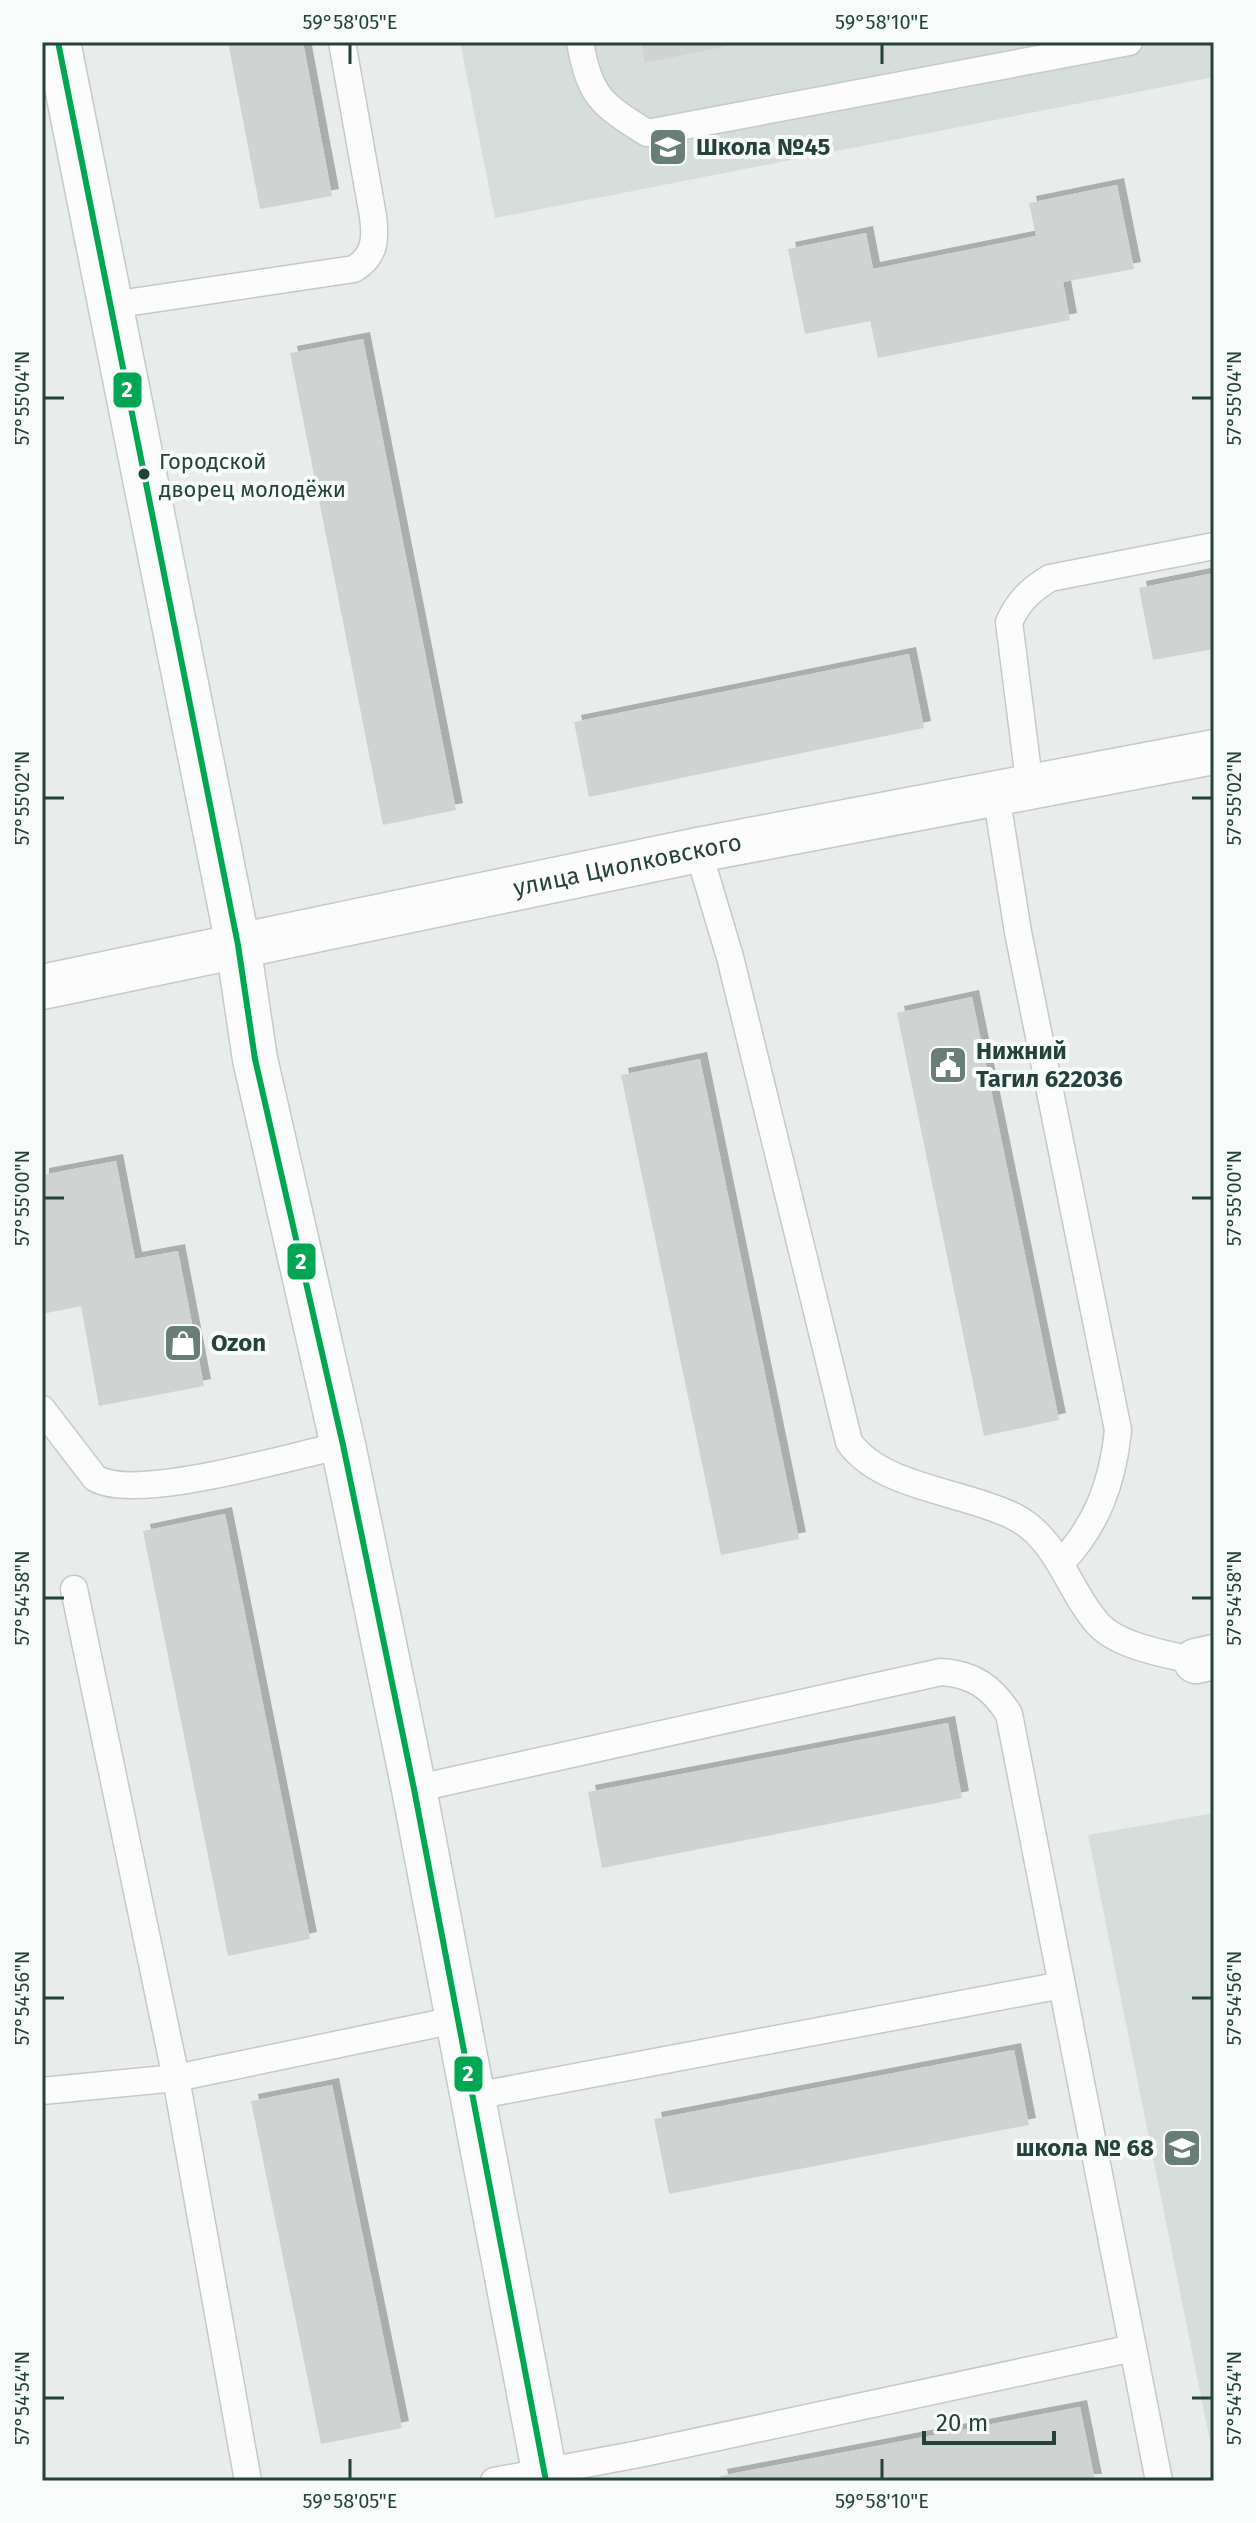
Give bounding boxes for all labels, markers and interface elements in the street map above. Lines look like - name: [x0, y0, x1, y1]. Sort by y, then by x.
- text: 59°58'05"E: [303, 10, 397, 34]
- text: 59°58'10"E: [835, 10, 929, 34]
- school or university icon: Школа №45: [647, 126, 689, 168]
- place label: Школа №45: [696, 133, 830, 161]
- text: 57°55'04"N: [10, 350, 34, 446]
- text: 57°55'04"N: [1222, 350, 1246, 446]
- line badge: 2: [112, 371, 143, 409]
- text: 2: [121, 376, 133, 403]
- place label: Городской дворец молодёжи: [159, 448, 346, 503]
- marker: Городской дворец молодёжи: [136, 466, 152, 482]
- text: 57°55'02"N: [10, 750, 34, 846]
- text: 57°55'02"N: [1222, 750, 1246, 846]
- street label: улица Циолковского: [511, 828, 744, 902]
- place label: Нижний Тагил 622036: [976, 1037, 1123, 1093]
- public building icon: Нижний Тагил 622036: [927, 1044, 969, 1086]
- text: 57°55'00"N: [10, 1150, 34, 1246]
- text: 57°55'00"N: [1222, 1150, 1246, 1246]
- line badge: 2: [286, 1242, 317, 1281]
- text: 2: [295, 1248, 307, 1275]
- shop icon: Ozon: [162, 1322, 204, 1364]
- place label: Ozon: [211, 1329, 266, 1357]
- text: 57°54'58"N: [10, 1550, 34, 1646]
- text: 57°54'58"N: [1222, 1550, 1246, 1646]
- text: 57°54'56"N: [10, 1950, 34, 2046]
- text: 57°54'56"N: [1222, 1950, 1246, 2046]
- line badge: 2: [453, 2055, 484, 2093]
- text: 2: [462, 2060, 474, 2087]
- school or university icon: школа № 68: [1161, 2127, 1203, 2169]
- place label: школа № 68: [1016, 2134, 1154, 2162]
- text: 57°54'54"N: [10, 2351, 34, 2445]
- text: 57°54'54"N: [1222, 2351, 1246, 2445]
- scale bar: [924, 2395, 1054, 2445]
- text: 20 m: [936, 2409, 988, 2437]
- text: 59°58'05"E: [303, 2489, 397, 2513]
- text: 59°58'10"E: [835, 2489, 929, 2513]

